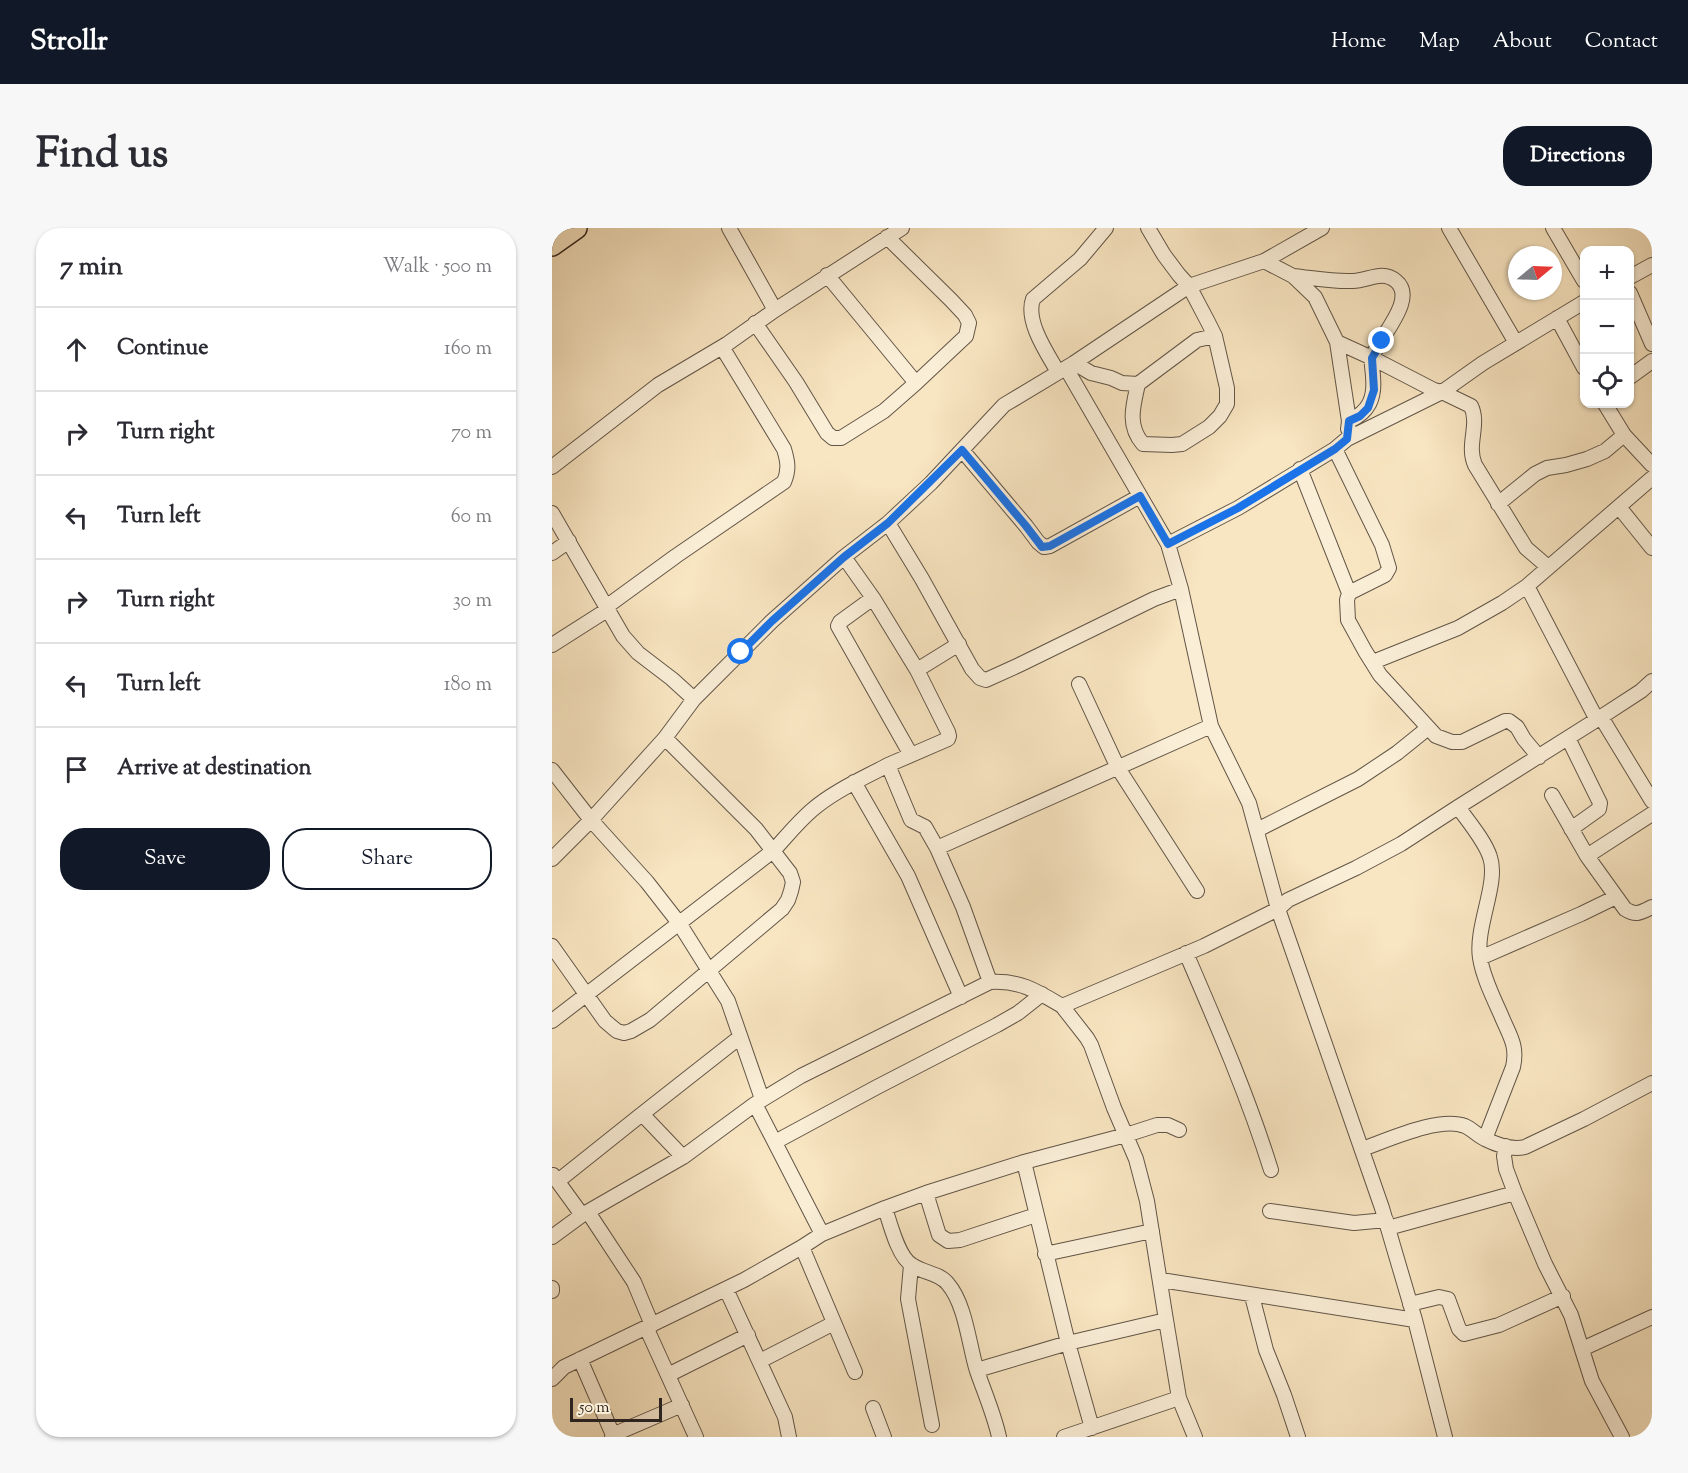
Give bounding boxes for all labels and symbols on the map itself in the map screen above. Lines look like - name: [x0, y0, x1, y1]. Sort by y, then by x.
- north arrow: [1508, 246, 1562, 300]
- route end: [1368, 327, 1394, 353]
- route start: [727, 638, 753, 664]
- scale bar: [570, 1395, 662, 1422]

